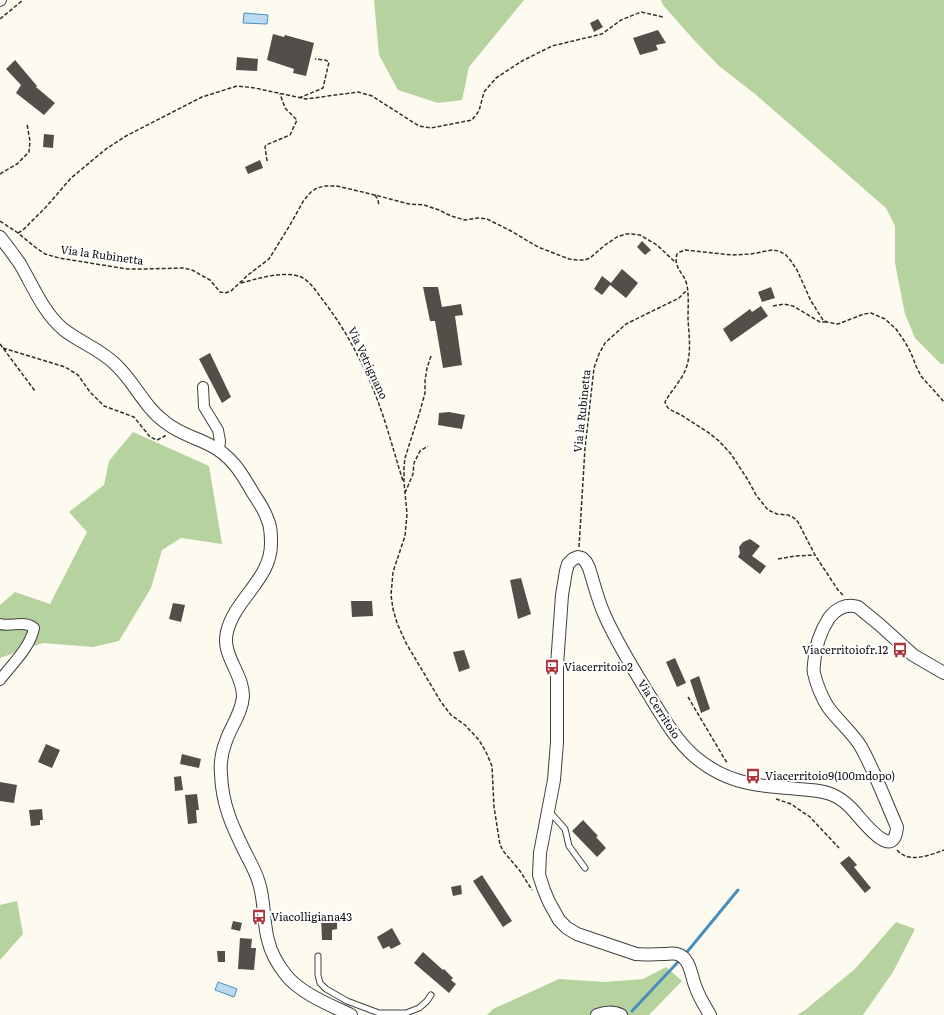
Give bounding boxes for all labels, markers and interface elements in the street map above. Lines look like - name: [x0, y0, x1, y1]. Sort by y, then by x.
- street label: Via la Rubinetta: [60, 240, 145, 268]
- street label: Via Vetrignano: [345, 324, 393, 401]
- street label: Via la Rubinetta: [569, 368, 593, 453]
- place label: Viacerritoiofr.12: [802, 641, 888, 657]
- bus stop icon: Viacerritoiofr.12: [891, 641, 909, 659]
- bus stop icon: Viacerritoio2: [543, 658, 561, 676]
- place label: Viacerritoio2: [564, 658, 633, 674]
- street label: Via Cerritoio: [635, 676, 685, 741]
- bus stop icon: Viacerritoio9(100mdopo): [744, 767, 762, 785]
- place label: Viacerritoio9(100mdopo): [765, 767, 895, 783]
- bus stop icon: Viacolligiana43: [250, 908, 268, 926]
- place label: Viacolligiana43: [271, 908, 352, 924]

